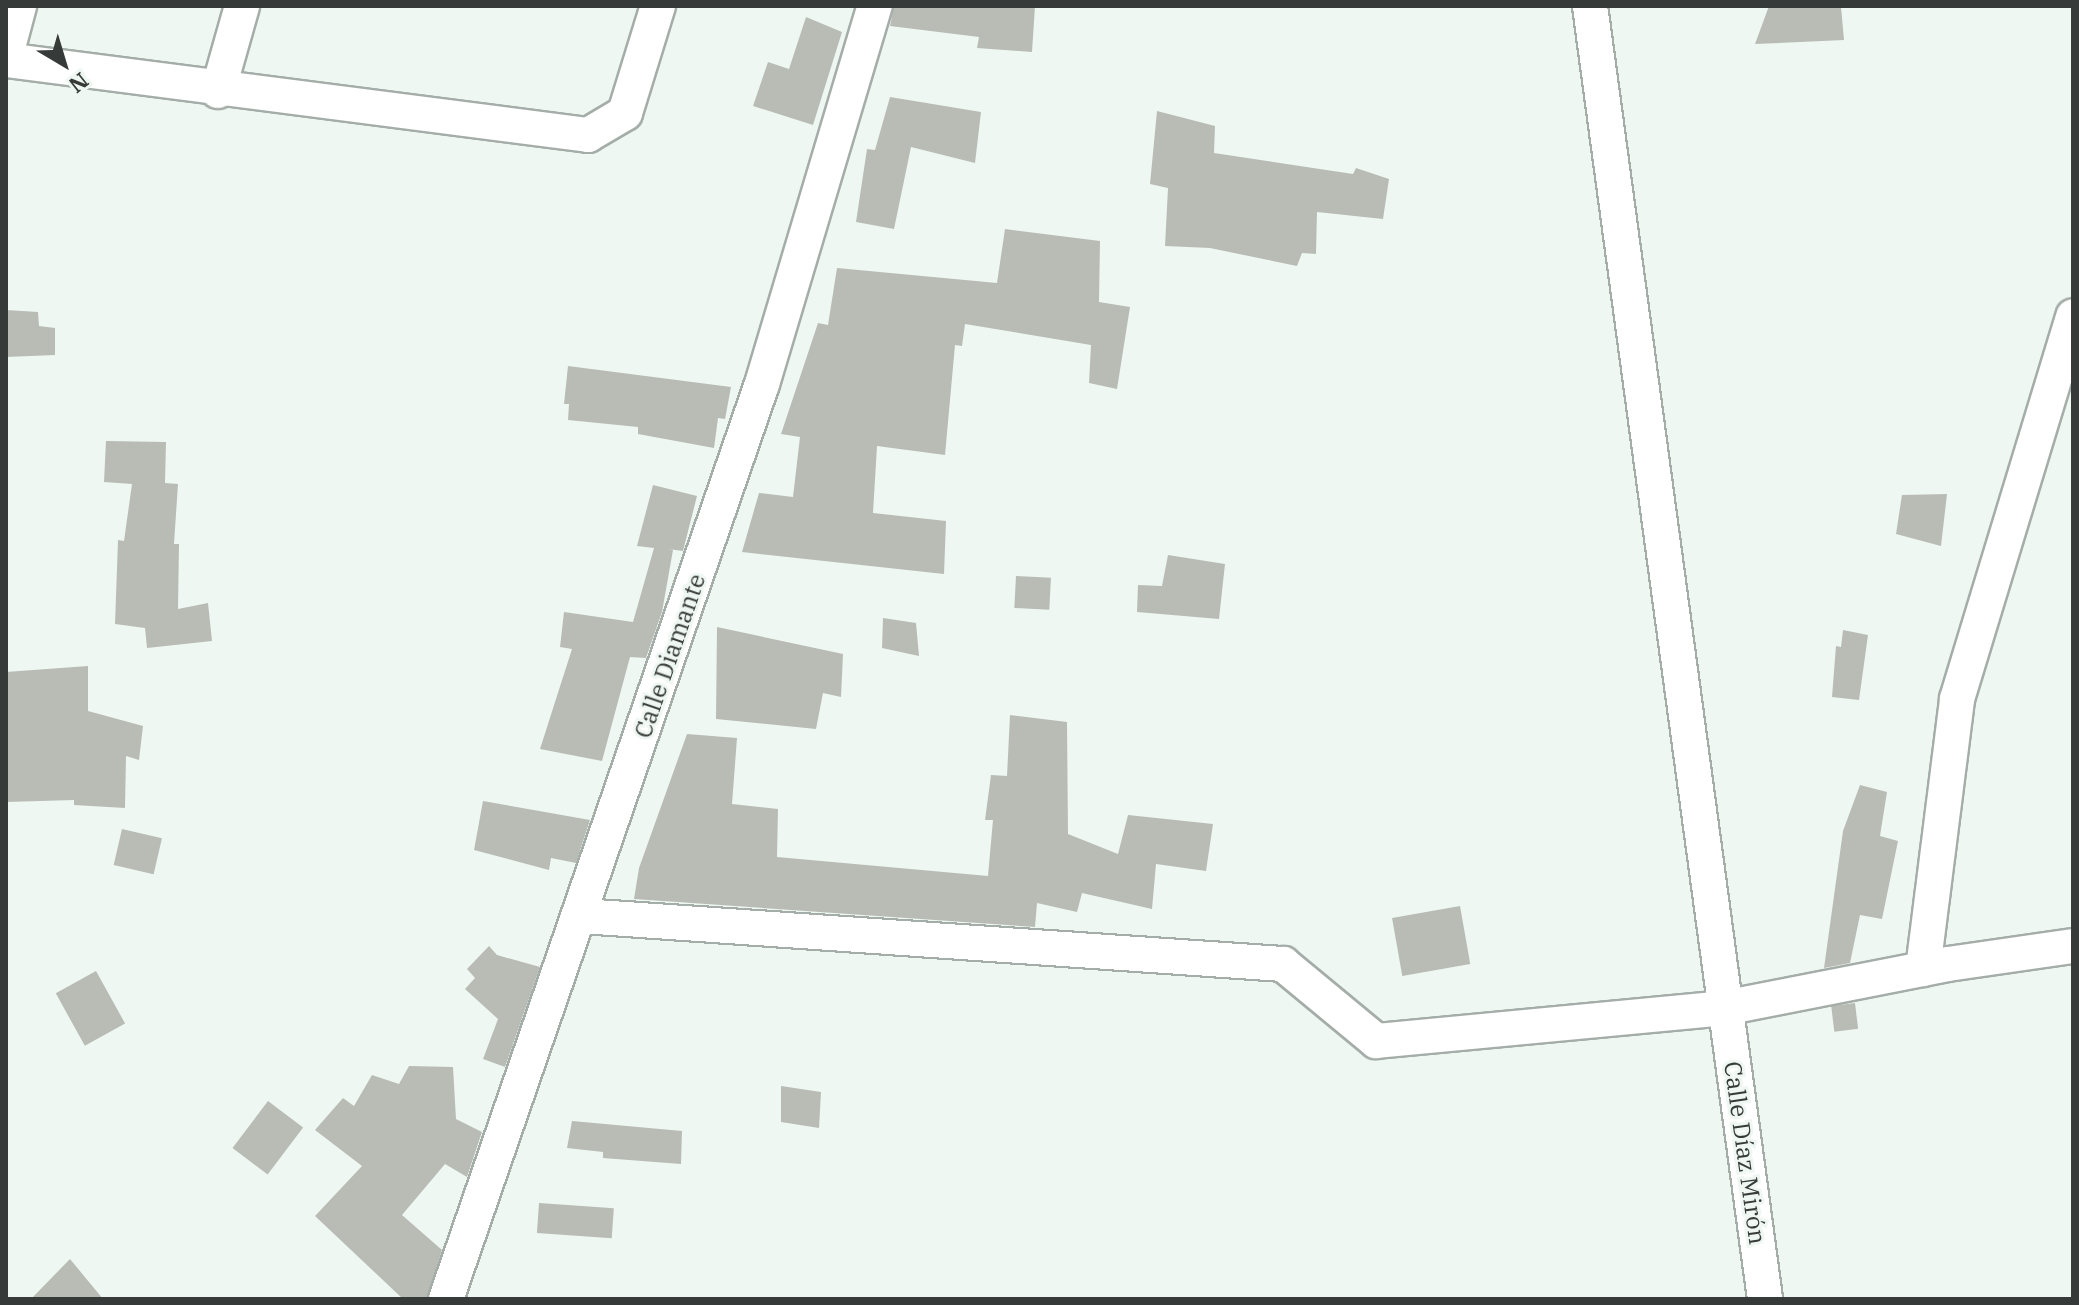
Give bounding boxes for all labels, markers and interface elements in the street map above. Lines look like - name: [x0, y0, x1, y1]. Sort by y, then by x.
- north arrow: [24, 24, 104, 104]
- text: N: [63, 67, 95, 100]
- street label: Calle Diamante: [628, 570, 712, 742]
- street label: Calle Díaz Mirón: [1718, 1060, 1772, 1246]

